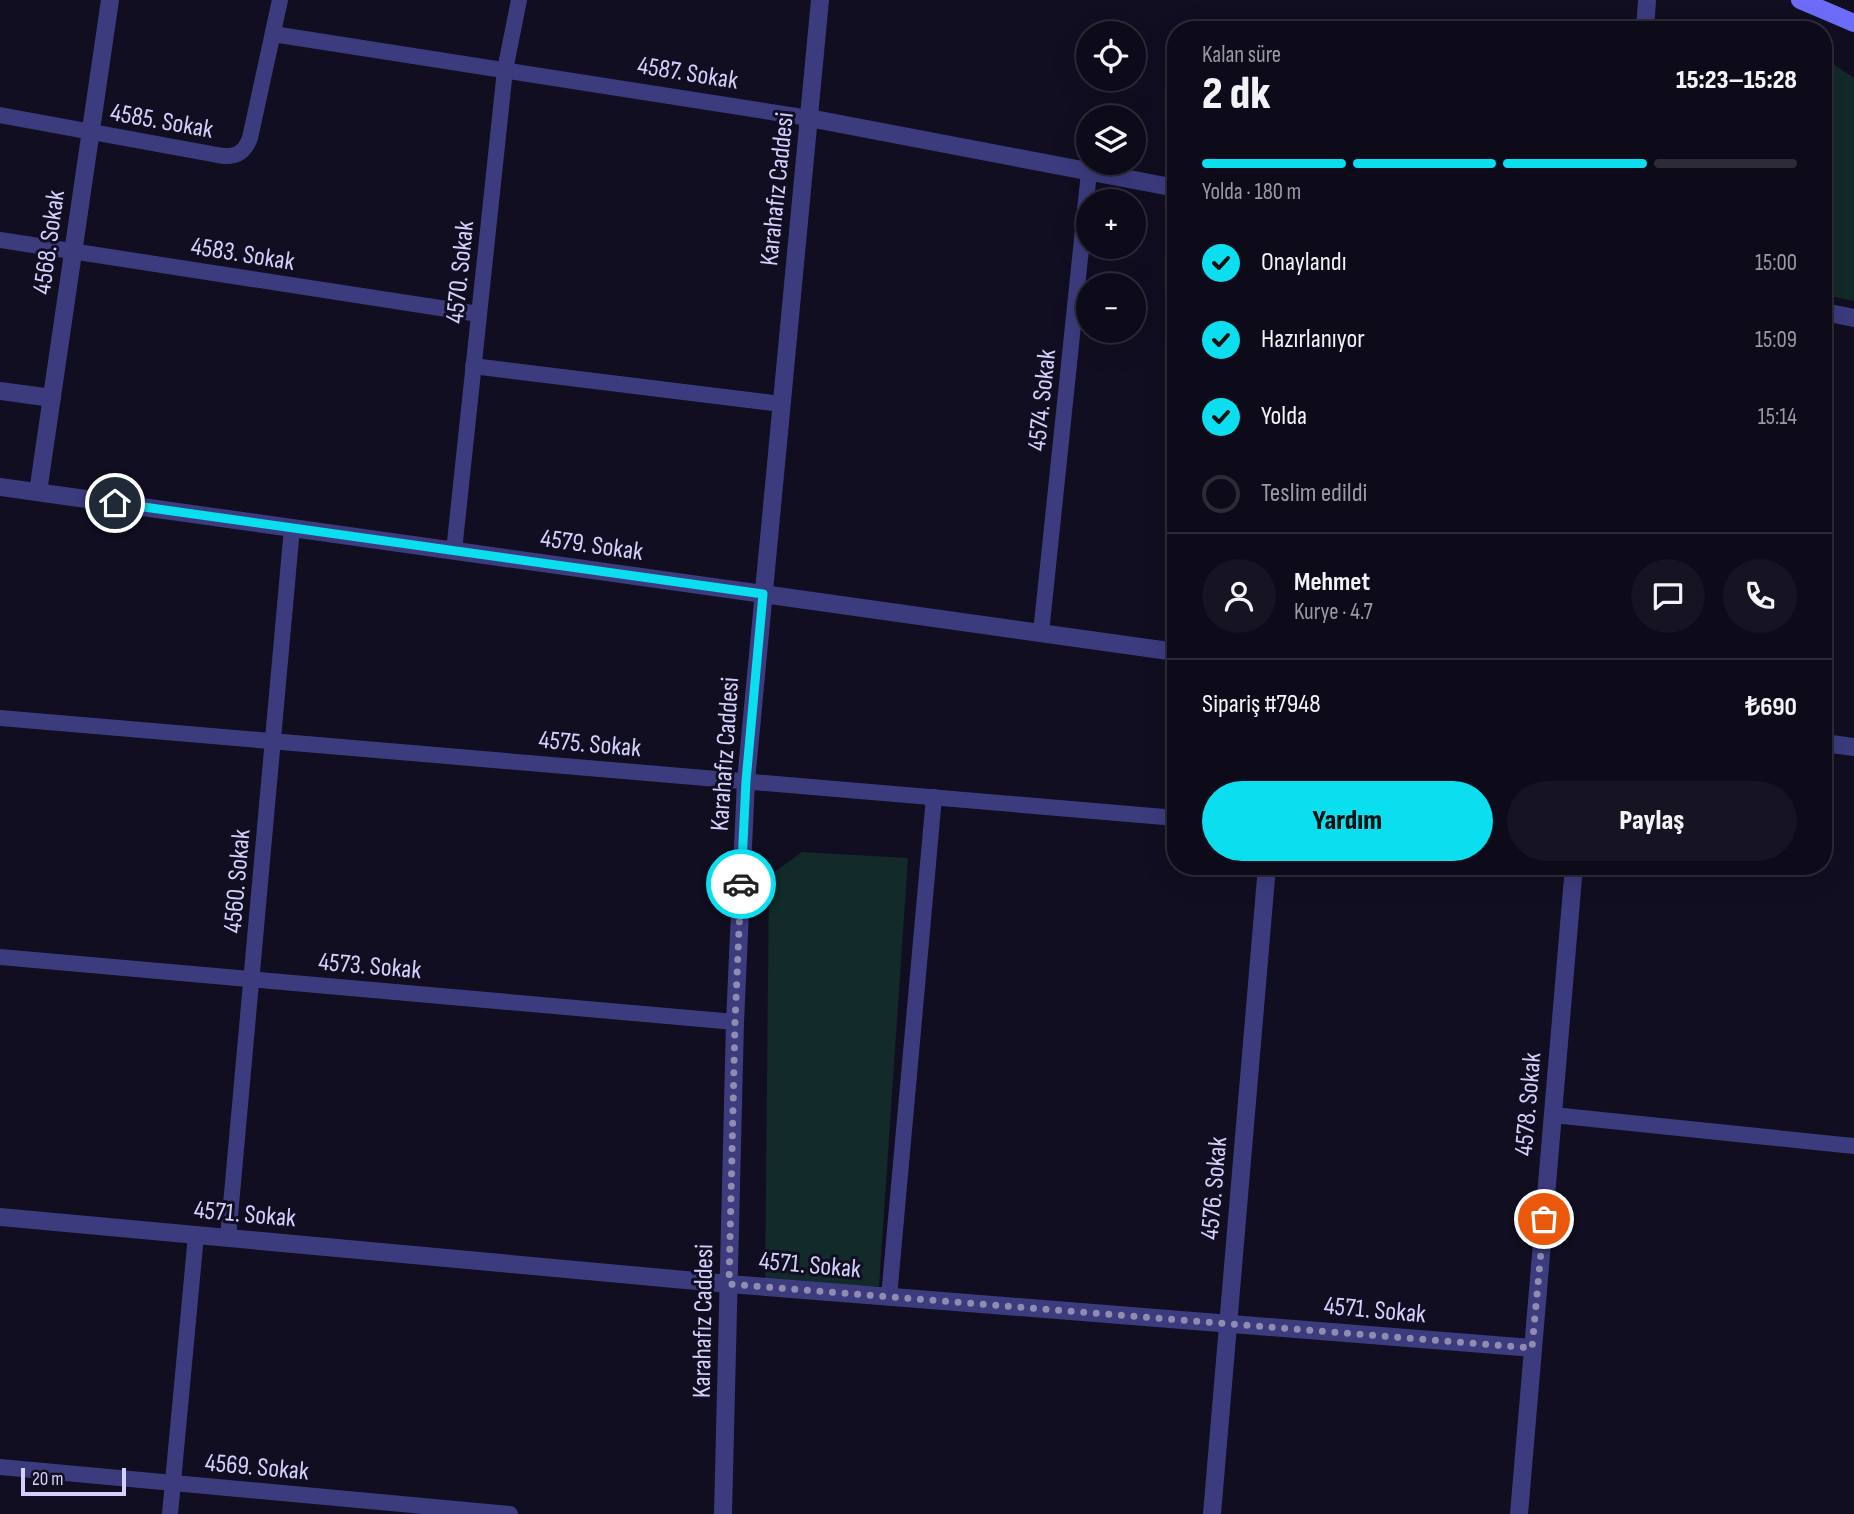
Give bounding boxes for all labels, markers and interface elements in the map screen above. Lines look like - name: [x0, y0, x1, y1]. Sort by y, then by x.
- map controls: [1076, 21, 1146, 343]
- button: locate: [1076, 21, 1146, 91]
- text: Kalan süre: [1202, 41, 1281, 69]
- street label: 4587. Sokak: [635, 50, 740, 97]
- text: 15:23–15:28: [1676, 65, 1797, 96]
- text: 2 dk: [1202, 67, 1270, 122]
- street label: 4585. Sokak: [108, 97, 216, 146]
- button: layers: [1076, 105, 1146, 175]
- street label: Karahafız Caddesi: [754, 111, 801, 267]
- text: Yolda · 180 m: [1202, 178, 1301, 206]
- street label: 4568. Sokak: [27, 188, 72, 296]
- button: +: [1076, 189, 1146, 259]
- street label: 4570. Sokak: [440, 219, 481, 325]
- street label: 4583. Sokak: [189, 231, 297, 278]
- icon: check: [1202, 244, 1240, 282]
- text: Onaylandı: [1261, 247, 1346, 278]
- text: 15:00: [1755, 249, 1797, 277]
- button: −: [1076, 273, 1146, 343]
- icon: check: [1202, 321, 1240, 359]
- text: Hazırlanıyor: [1261, 324, 1365, 355]
- text: 15:09: [1755, 326, 1797, 354]
- street label: 4574. Sokak: [1022, 348, 1063, 453]
- icon: check: [1202, 398, 1240, 436]
- text: Yolda: [1261, 401, 1307, 432]
- text: 15:14: [1758, 403, 1797, 431]
- pin: [85, 473, 145, 533]
- text: Teslim edildi: [1261, 478, 1367, 509]
- icon: home: [96, 484, 134, 522]
- street label: 4579. Sokak: [538, 523, 645, 568]
- button: person: [1202, 559, 1276, 633]
- button: chat: [1631, 559, 1705, 633]
- button: phone: [1723, 559, 1797, 633]
- text: Mehmet: [1294, 567, 1370, 598]
- text: Kurye · 4.7: [1294, 598, 1373, 626]
- street label: Karahafız Caddesi: [705, 676, 746, 832]
- text: Sipariş #7948: [1202, 689, 1321, 720]
- text: ₺690: [1745, 692, 1797, 723]
- street label: 4575. Sokak: [537, 725, 643, 764]
- button: Yardım: [1202, 781, 1493, 861]
- button: Paylaş: [1507, 781, 1797, 861]
- street label: 4560. Sokak: [218, 828, 257, 934]
- courier: [706, 849, 776, 919]
- icon: car: [722, 865, 760, 903]
- street label: 4573. Sokak: [317, 947, 423, 986]
- street label: 4578. Sokak: [1509, 1051, 1548, 1157]
- street label: 4576. Sokak: [1195, 1135, 1234, 1241]
- pin: [1514, 1189, 1574, 1249]
- street label: 4571. Sokak: [192, 1195, 297, 1234]
- icon: bag: [1525, 1200, 1563, 1238]
- street label: Karahafız Caddesi: [687, 1244, 720, 1398]
- street label: 4571. Sokak: [757, 1246, 862, 1285]
- street label: 4571. Sokak: [1322, 1291, 1427, 1330]
- street label: 4569. Sokak: [204, 1448, 310, 1487]
- scale bar: [21, 1465, 126, 1497]
- text: 20 m: [32, 1468, 64, 1491]

